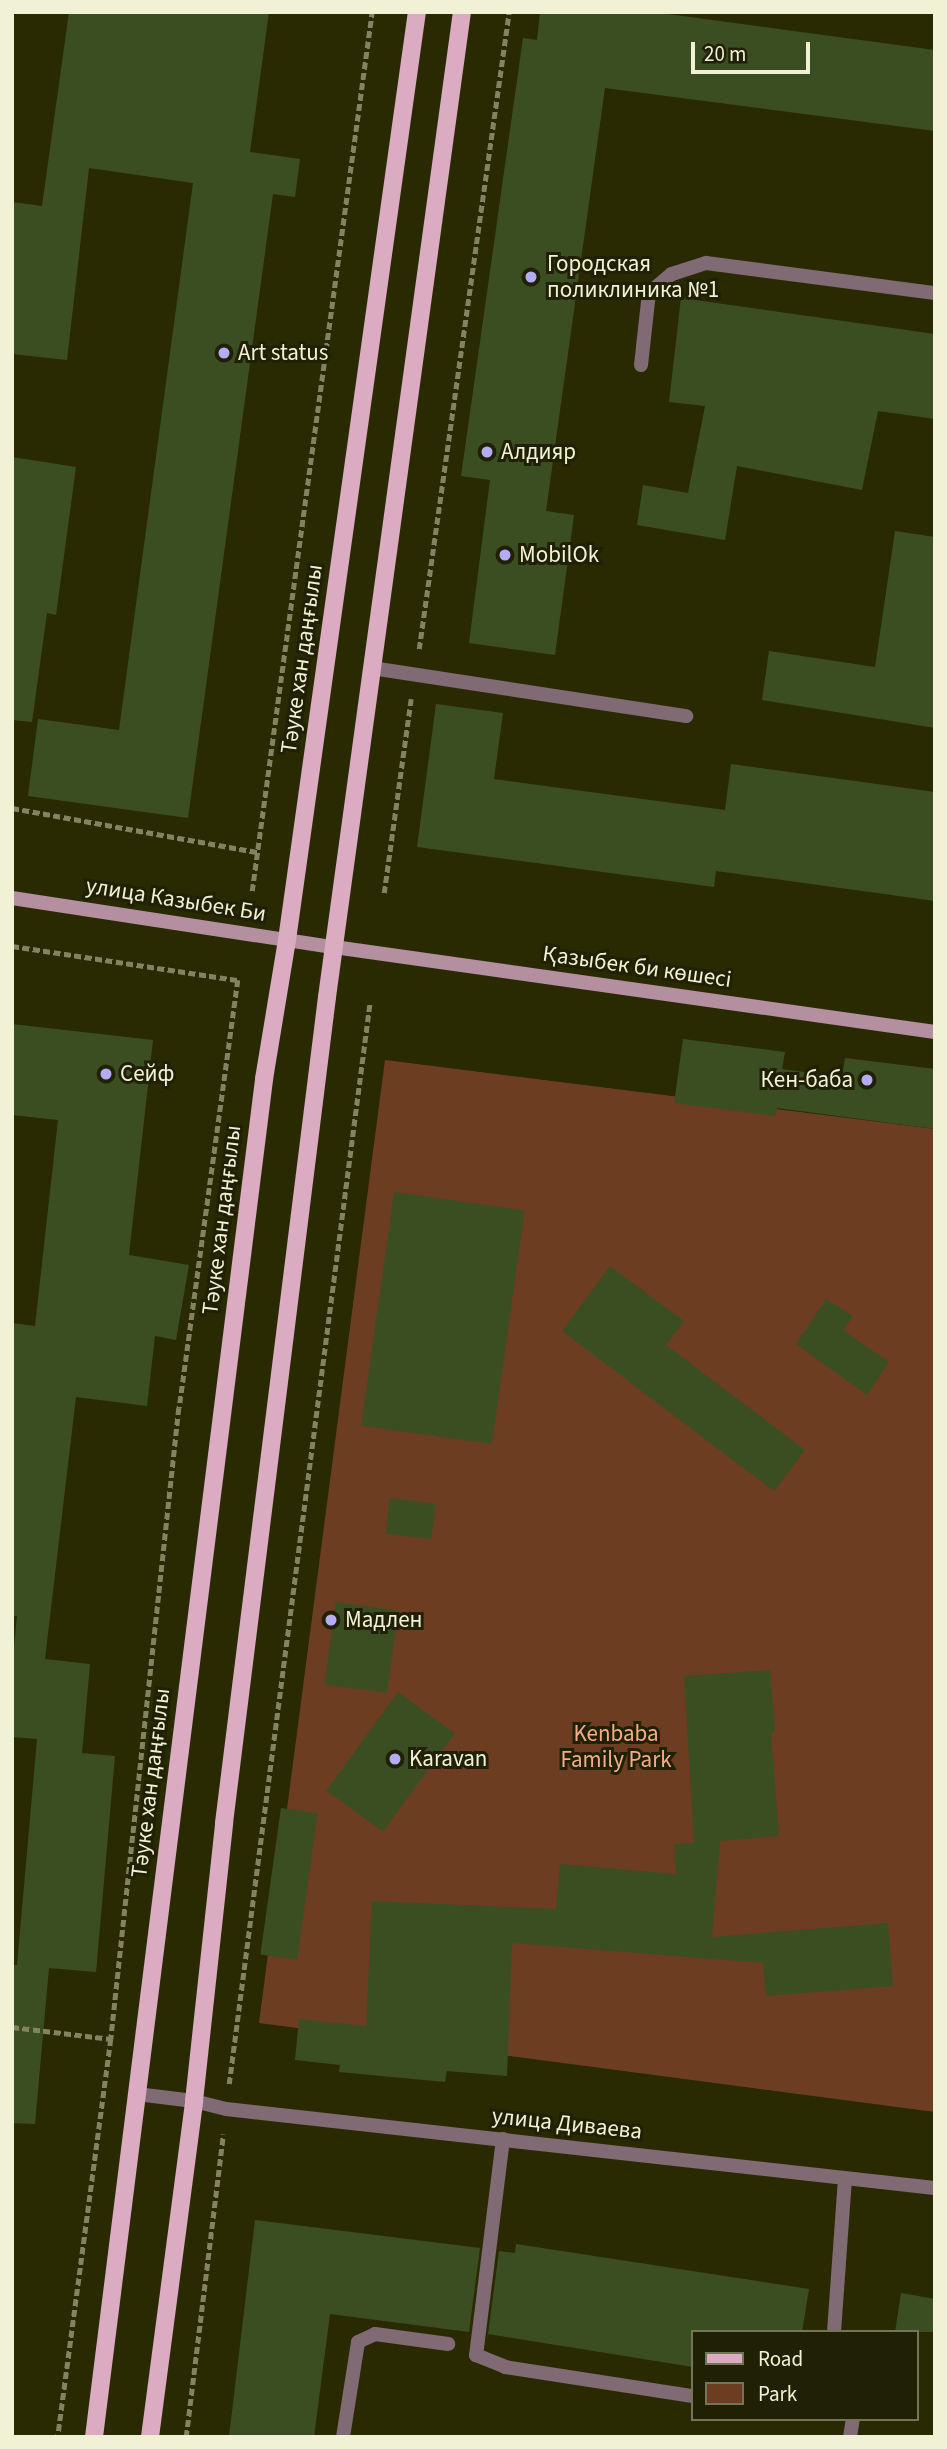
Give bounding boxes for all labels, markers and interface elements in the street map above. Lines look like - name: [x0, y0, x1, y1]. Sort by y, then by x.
- scale bar: [695, 28, 814, 72]
- text: 20 m: [704, 39, 746, 69]
- place label: Городская поликлиника №1: [547, 250, 719, 304]
- marker: Городская поликлиника №1: [521, 267, 541, 287]
- place label: Art status: [238, 339, 329, 367]
- marker: Art status: [216, 345, 232, 361]
- place label: Алдияр: [501, 438, 576, 466]
- marker: Алдияр: [479, 444, 495, 460]
- place label: MobilOk: [519, 541, 599, 569]
- marker: MobilOk: [497, 547, 513, 563]
- street label: Тәуке хан даңғылы: [275, 563, 329, 755]
- street label: улица Казыбек Би: [84, 872, 268, 928]
- street label: Қазыбек би көшесі: [541, 940, 733, 994]
- place label: Сейф: [120, 1060, 174, 1088]
- marker: Сейф: [98, 1066, 114, 1082]
- place label: Кен-баба: [761, 1066, 853, 1094]
- marker: Кен-баба: [859, 1072, 875, 1088]
- street label: Тәуке хан даңғылы: [197, 1124, 247, 1316]
- place label: Мадлен: [345, 1606, 423, 1634]
- marker: Мадлен: [323, 1612, 339, 1628]
- street label: Тәуке хан даңғылы: [126, 1687, 176, 1879]
- park label: Kenbaba Family Park: [560, 1720, 672, 1774]
- place label: Karavan: [409, 1745, 487, 1773]
- marker: Karavan: [387, 1751, 403, 1767]
- street label: улица Диваева: [491, 2102, 643, 2146]
- legend: [692, 2330, 919, 2421]
- text: Road: [758, 2344, 803, 2374]
- text: Park: [758, 2379, 797, 2409]

